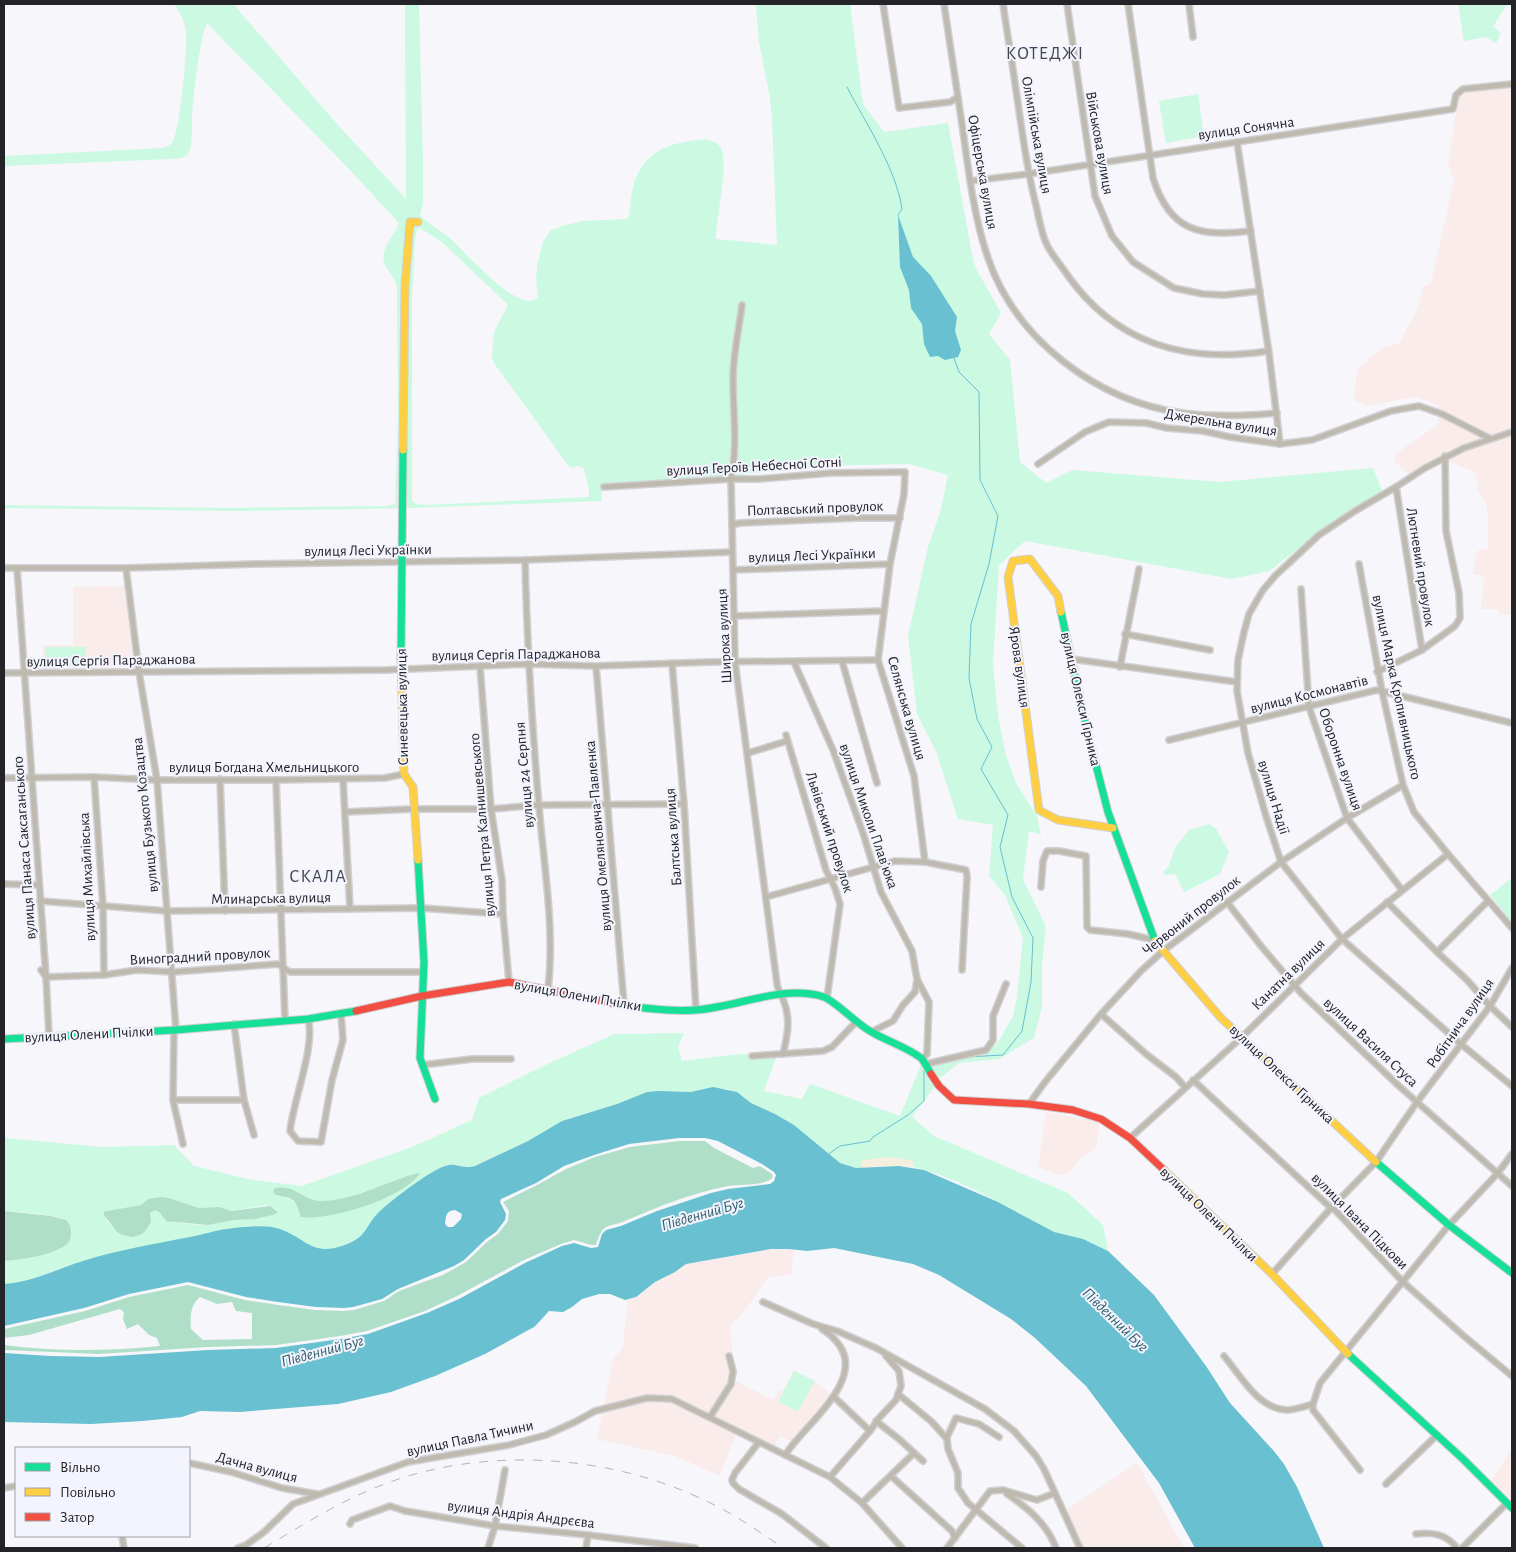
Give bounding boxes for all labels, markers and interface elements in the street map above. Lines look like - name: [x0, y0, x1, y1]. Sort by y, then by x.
- district label: КОТЕДЖІ: [1006, 45, 1084, 63]
- street label: Олімпійська вулиця: [1019, 75, 1054, 195]
- street label: Військова вулиця: [1083, 90, 1116, 196]
- street label: Офіцерська вулиця: [965, 114, 1000, 230]
- street label: вулиця Сонячна: [1197, 114, 1295, 143]
- street label: Джерельна вулиця: [1164, 406, 1278, 439]
- street label: вулиця Героїв Небесної Сотні: [666, 454, 842, 479]
- street label: Полтавський провулок: [746, 499, 884, 518]
- street label: Лютневий провулок: [1404, 506, 1437, 628]
- street label: вулиця Лесі Українки: [304, 542, 432, 559]
- street label: вулиця Лесі Українки: [748, 546, 876, 565]
- street label: Широка вулиця: [715, 588, 734, 684]
- street label: вулиця Марка Кропивницького: [1370, 593, 1423, 781]
- street label: Ярова вулиця: [1006, 625, 1033, 709]
- street label: вулиця Олекси Гірника: [1058, 631, 1103, 768]
- street label: вулиця Сергія Параджанова: [431, 646, 601, 663]
- street label: Синевецька вулиця: [394, 648, 411, 766]
- street label: вулиця Сергія Параджанова: [26, 652, 196, 669]
- street label: Селянська вулиця: [885, 654, 929, 762]
- street label: вулиця Космонавтів: [1249, 673, 1369, 716]
- street label: Оборонна вулиця: [1316, 706, 1365, 812]
- street label: вулиця 24 Серпня: [512, 721, 537, 829]
- street label: вулиця Петра Калнишевського: [467, 732, 498, 917]
- street label: вулиця Бузького Козацтва: [130, 736, 161, 893]
- street label: вулиця Омеляновича-Павленка: [583, 740, 614, 932]
- street label: вулиця Миколи Плавʼюка: [837, 742, 901, 891]
- street label: вулиця Панаса Саксаганського: [11, 756, 38, 940]
- street label: вулиця Надії: [1255, 758, 1292, 836]
- street label: вулиця Богдана Хмельницького: [169, 760, 359, 775]
- street label: Львівський провулок: [803, 770, 856, 895]
- street label: Балтська вулиця: [663, 787, 684, 887]
- street label: вулиця Михайлівська: [77, 812, 98, 942]
- district label: СКАЛА: [289, 868, 347, 886]
- street label: Червоний провулок: [1140, 873, 1243, 958]
- street label: Млинарська вулиця: [211, 890, 331, 907]
- street label: Канатна вулиця: [1249, 936, 1328, 1013]
- street label: Виноградний провулок: [129, 945, 271, 968]
- street label: Робітнича вулиця: [1424, 976, 1497, 1071]
- street label: вулиця Олени Пчілки: [513, 977, 643, 1014]
- street label: вулиця Василя Стуса: [1321, 995, 1421, 1090]
- street label: вулиця Олекси Гірника: [1226, 1022, 1337, 1127]
- street label: вулиця Олени Пчілки: [24, 1024, 154, 1045]
- street label: вулиця Олени Пчілки: [1157, 1164, 1260, 1265]
- street label: вулиця Івана Підкови: [1308, 1170, 1411, 1273]
- water label: Південний Буг: [659, 1195, 745, 1233]
- water label: Південний Буг: [1079, 1285, 1151, 1355]
- water label: Південний Буг: [279, 1332, 365, 1370]
- street label: вулиця Павла Тичини: [405, 1418, 535, 1459]
- legend: [15, 1447, 190, 1537]
- street label: Дачна вулиця: [215, 1449, 299, 1486]
- text: Вільно: [60, 1460, 100, 1475]
- text: Повільно: [60, 1485, 116, 1500]
- street label: вулиця Андрія Андрєєва: [446, 1498, 596, 1531]
- text: Затор: [60, 1510, 95, 1525]

